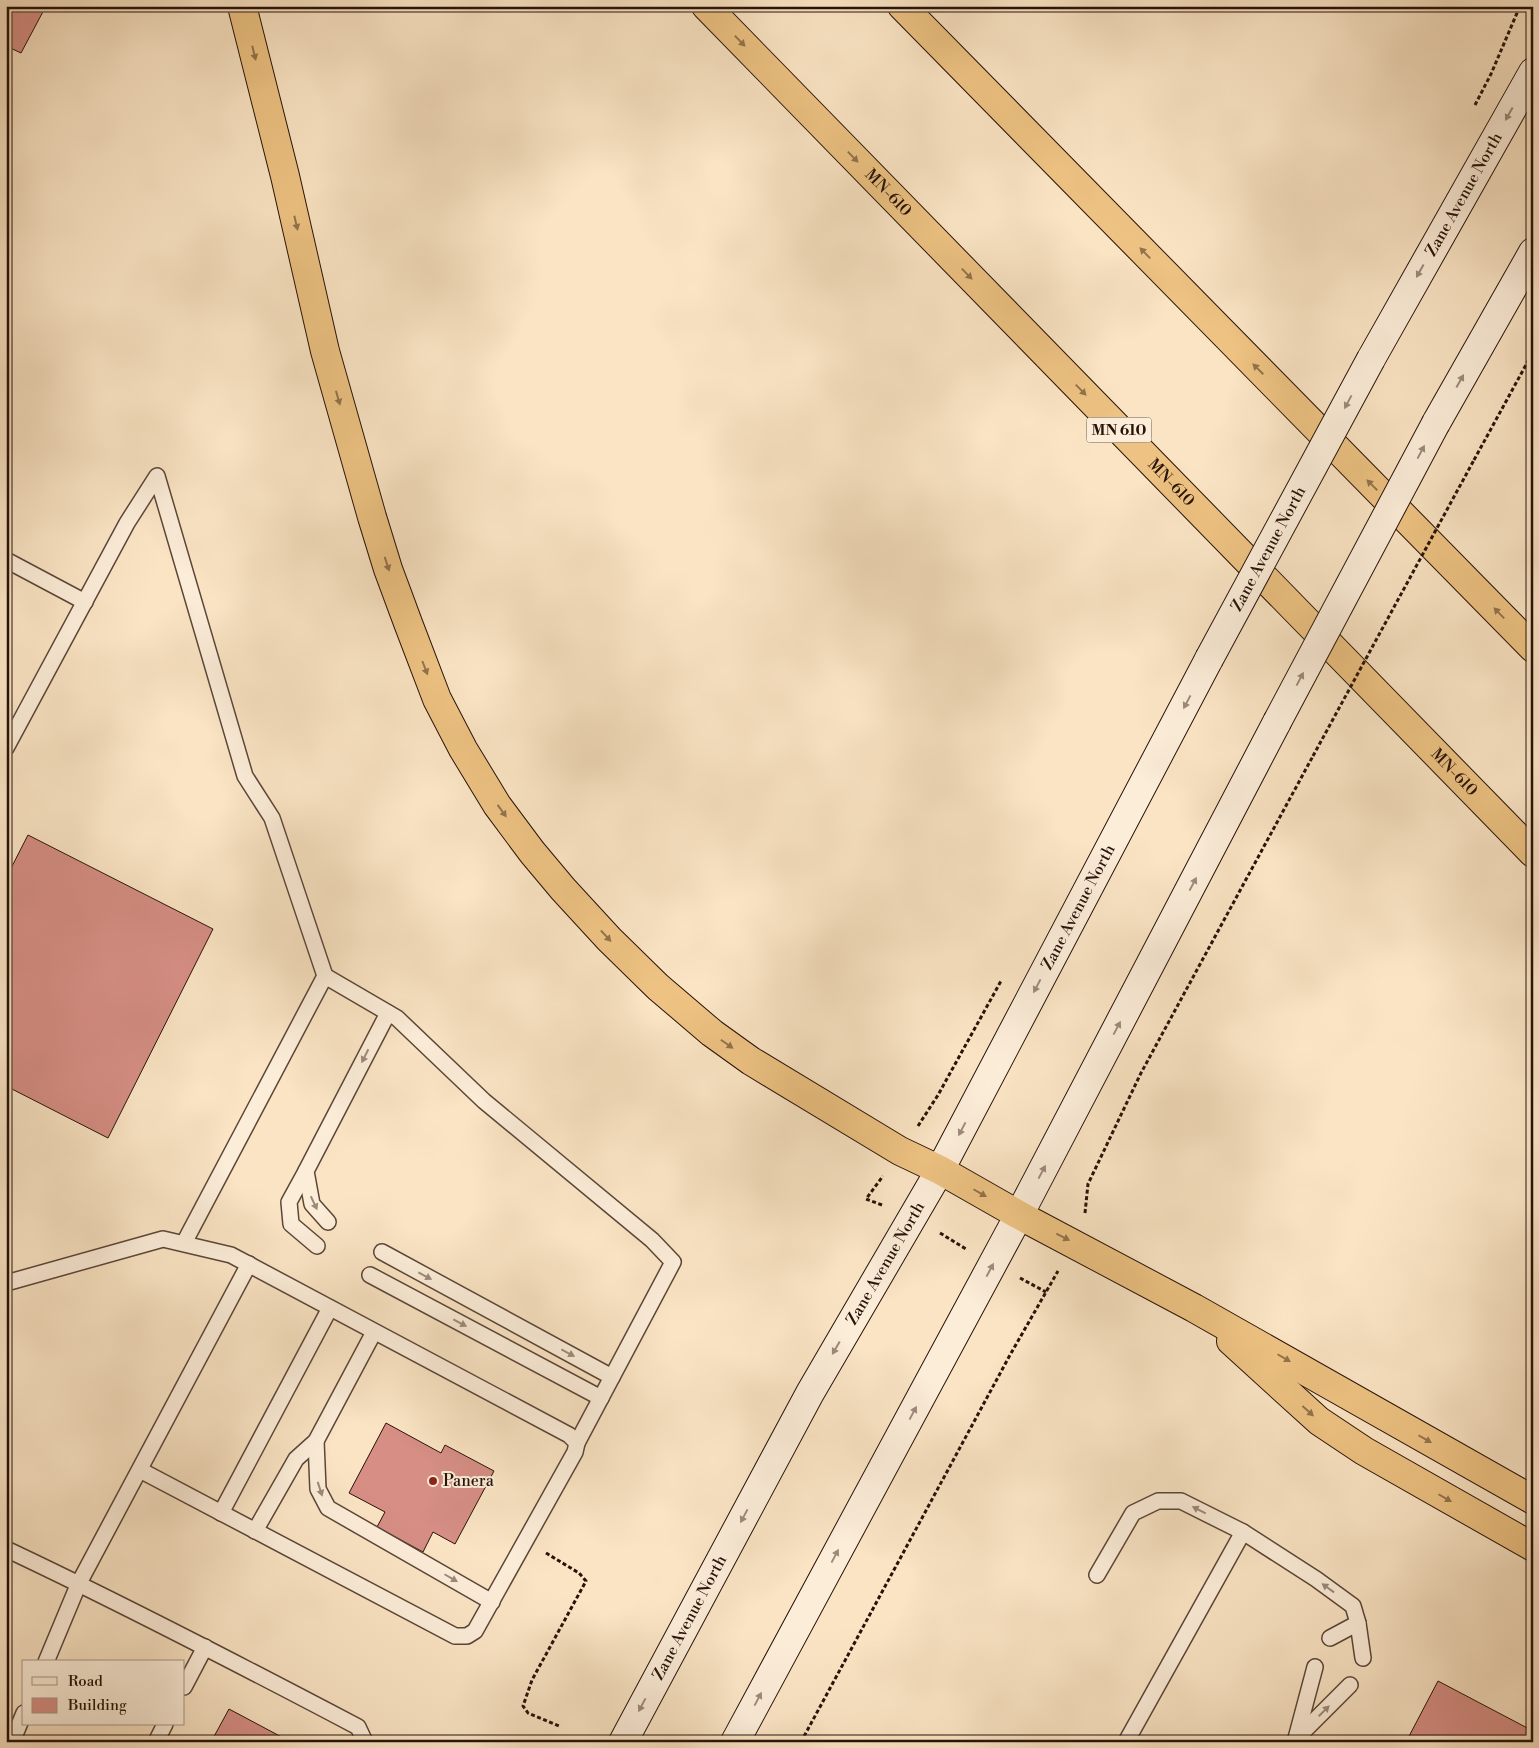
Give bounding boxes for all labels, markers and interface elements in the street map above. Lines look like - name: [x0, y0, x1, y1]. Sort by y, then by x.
- one-way arrow: [734, 35, 746, 47]
- one-way arrow: [250, 46, 258, 61]
- one-way arrow: [1505, 107, 1513, 122]
- street label: Zane Avenue North: [1421, 129, 1507, 260]
- one-way arrow: [847, 151, 859, 163]
- street label: MN-610: [861, 165, 916, 221]
- one-way arrow: [292, 216, 300, 231]
- one-way arrow: [1139, 248, 1151, 260]
- one-way arrow: [1416, 265, 1425, 278]
- one-way arrow: [961, 267, 973, 279]
- one-way arrow: [1253, 364, 1265, 376]
- one-way arrow: [1456, 374, 1465, 387]
- one-way arrow: [1074, 384, 1086, 396]
- one-way arrow: [335, 391, 343, 406]
- one-way arrow: [1344, 395, 1352, 410]
- road number: MN 610: [1086, 418, 1152, 442]
- one-way arrow: [1417, 445, 1425, 460]
- street label: MN-610: [1144, 455, 1199, 510]
- one-way arrow: [1367, 479, 1379, 491]
- street label: Zane Avenue North: [1227, 483, 1310, 615]
- one-way arrow: [383, 557, 391, 572]
- one-way arrow: [1493, 608, 1505, 620]
- one-way arrow: [421, 661, 429, 676]
- one-way arrow: [1296, 672, 1304, 686]
- one-way arrow: [1183, 695, 1191, 710]
- street label: MN-610: [1427, 744, 1482, 800]
- one-way arrow: [497, 804, 507, 818]
- street label: Zane Avenue North: [1037, 841, 1120, 973]
- one-way arrow: [1188, 877, 1197, 891]
- one-way arrow: [600, 929, 612, 941]
- one-way arrow: [1033, 979, 1042, 992]
- one-way arrow: [1113, 1021, 1121, 1035]
- one-way arrow: [720, 1039, 734, 1049]
- one-way arrow: [361, 1049, 369, 1063]
- one-way arrow: [958, 1122, 966, 1137]
- one-way arrow: [1038, 1165, 1046, 1179]
- one-way arrow: [973, 1188, 986, 1197]
- one-way arrow: [310, 1195, 318, 1210]
- street label: Zane Avenue North: [842, 1198, 929, 1328]
- one-way arrow: [1056, 1233, 1070, 1241]
- one-way arrow: [986, 1263, 994, 1277]
- one-way arrow: [418, 1271, 432, 1280]
- one-way arrow: [453, 1318, 467, 1327]
- one-way arrow: [832, 1341, 841, 1355]
- one-way arrow: [561, 1349, 575, 1357]
- one-way arrow: [1277, 1354, 1290, 1363]
- one-way arrow: [1302, 1405, 1314, 1417]
- one-way arrow: [908, 1406, 917, 1420]
- one-way arrow: [1419, 1434, 1432, 1443]
- place label: Panera: [443, 1471, 495, 1491]
- marker: Panera: [427, 1475, 439, 1487]
- one-way arrow: [316, 1482, 324, 1497]
- one-way arrow: [1439, 1493, 1452, 1502]
- one-way arrow: [1192, 1506, 1206, 1514]
- one-way arrow: [740, 1509, 748, 1523]
- one-way arrow: [831, 1549, 840, 1563]
- street label: Zane Avenue North: [648, 1551, 731, 1684]
- one-way arrow: [444, 1574, 458, 1583]
- one-way arrow: [1321, 1583, 1335, 1593]
- legend: [22, 1660, 185, 1726]
- text: Road: [68, 1672, 103, 1691]
- one-way arrow: [754, 1692, 762, 1706]
- text: Building: [67, 1696, 127, 1715]
- one-way arrow: [638, 1698, 646, 1713]
- one-way arrow: [1318, 1705, 1330, 1717]

